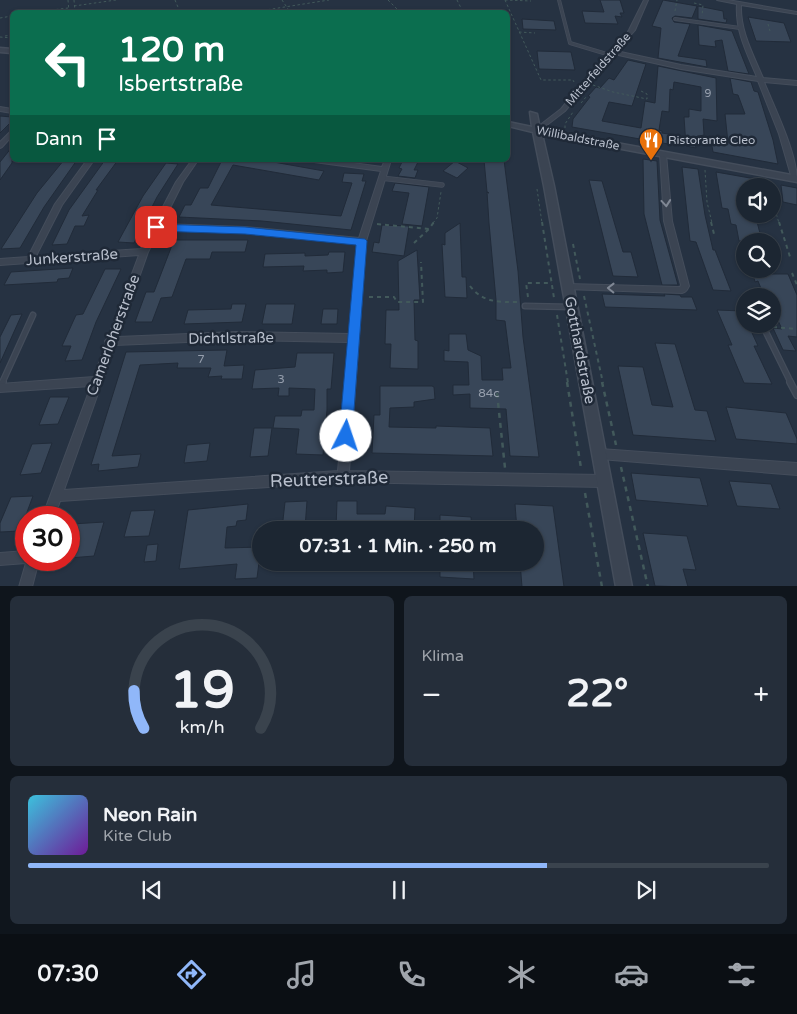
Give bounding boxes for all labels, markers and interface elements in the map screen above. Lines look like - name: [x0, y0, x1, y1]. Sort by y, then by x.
- text: 120 m: [118, 29, 225, 71]
- street label: Mitterfeldstraße: [562, 29, 634, 108]
- icon: left: [35, 30, 100, 95]
- text: Isbertstraße: [118, 71, 243, 97]
- house number: 9: [705, 87, 712, 100]
- street label: Willibaldstraße: [535, 123, 621, 153]
- icon: arrive: [93, 125, 121, 153]
- restaurant icon: Ristorante Cleo: [638, 127, 664, 161]
- text: Dann: [35, 128, 83, 150]
- place label: Ristorante Cleo: [668, 133, 755, 147]
- map controls: [736, 178, 781, 333]
- button: sound: [736, 178, 781, 223]
- one-way arrow: [661, 199, 672, 207]
- pin: [135, 206, 177, 248]
- icon: arrive: [142, 213, 170, 241]
- button: search: [736, 233, 781, 278]
- street label: Junkerstraße: [25, 245, 119, 269]
- street label: Camerloherstraße: [83, 272, 143, 398]
- one-way arrow: [606, 283, 614, 294]
- button: layers: [736, 288, 781, 333]
- street label: Gotthardstraße: [561, 295, 599, 405]
- street label: Dichtlstraße: [188, 328, 274, 348]
- house number: 7: [197, 352, 205, 366]
- house number: 3: [277, 372, 285, 386]
- house number: 84c: [478, 386, 500, 400]
- position arrow: [319, 409, 371, 461]
- street label: Reutterstraße: [270, 466, 388, 492]
- speed limit sign: 30: [15, 506, 80, 571]
- text: 07:31 · 1 Min. · 250 m: [300, 535, 496, 557]
- text: Klima: [422, 646, 464, 666]
- text: 19: [169, 659, 234, 722]
- text: 22°: [566, 671, 628, 717]
- text: −: [422, 678, 441, 712]
- text: +: [753, 678, 769, 712]
- text: km/h: [179, 717, 224, 738]
- text: Neon Rain: [103, 804, 197, 826]
- text: Kite Club: [103, 826, 172, 846]
- icon: previous: [138, 876, 166, 904]
- icon: pause: [385, 876, 413, 904]
- icon: next: [632, 876, 660, 904]
- icon: directions: [174, 957, 209, 992]
- icon: music: [284, 957, 319, 992]
- icon: phone: [394, 957, 429, 992]
- icon: climate: [504, 957, 539, 992]
- icon: car: [614, 957, 649, 992]
- icon: filters: [724, 957, 759, 992]
- text: 07:30: [38, 961, 99, 987]

